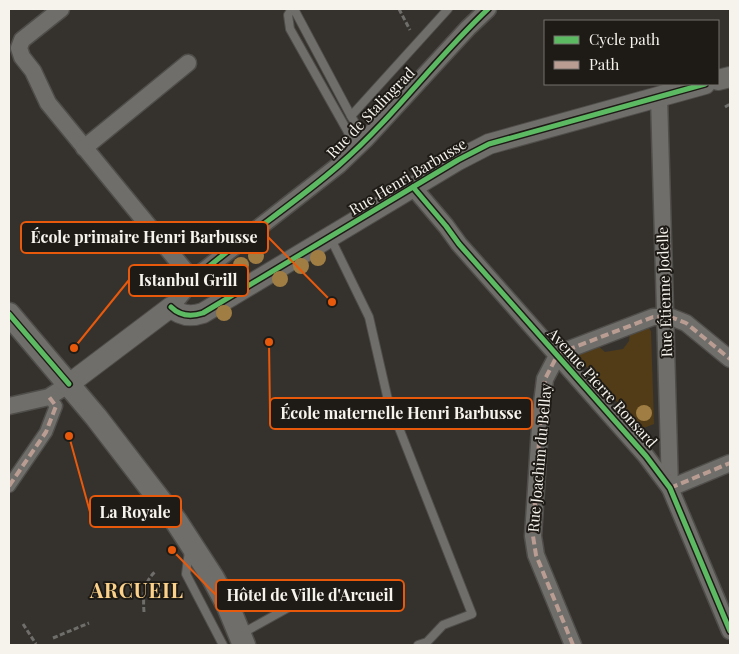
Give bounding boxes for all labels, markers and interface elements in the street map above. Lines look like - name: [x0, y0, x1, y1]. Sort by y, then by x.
- legend: [544, 20, 719, 85]
- text: Cycle path: [589, 29, 660, 49]
- text: Path: [589, 54, 619, 74]
- street label: Rue de Stalingrad: [322, 62, 419, 162]
- street label: Rue Henri Barbusse: [345, 133, 470, 219]
- callout: École primaire Henri Barbusse: [21, 222, 268, 253]
- text: École primaire Henri Barbusse: [30, 226, 258, 247]
- street label: Rue Étienne Jodelle: [652, 226, 676, 358]
- callout: Istanbul Grill: [129, 265, 248, 296]
- text: Istanbul Grill: [138, 269, 238, 290]
- street label: Avenue Pierre Ronsard: [543, 322, 662, 452]
- street label: Rue Joachim du Bellay: [523, 382, 556, 533]
- callout: École maternelle Henri Barbusse: [270, 398, 532, 429]
- text: École maternelle Henri Barbusse: [280, 402, 522, 423]
- callout: La Royale: [90, 496, 181, 527]
- text: La Royale: [100, 501, 170, 522]
- district label: ARCUEIL: [89, 576, 184, 603]
- callout: Hôtel de Ville d'Arcueil: [216, 580, 404, 611]
- text: Hôtel de Ville d'Arcueil: [226, 584, 394, 605]

